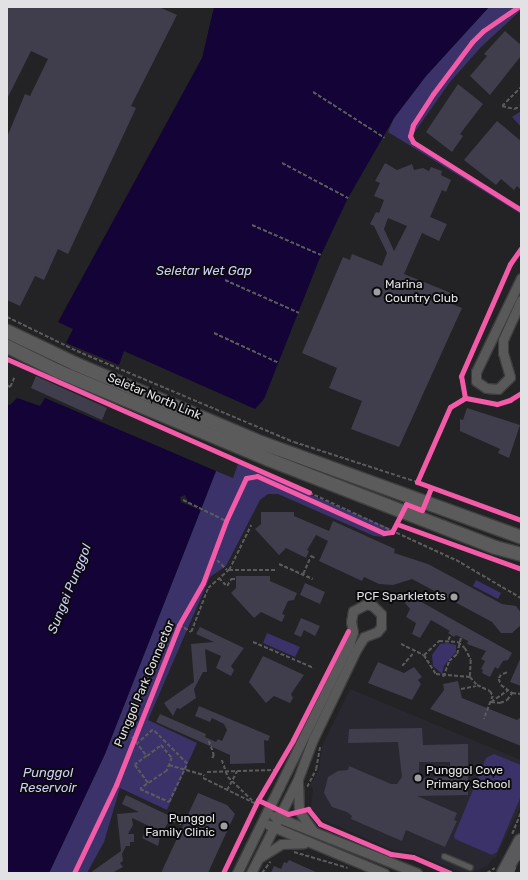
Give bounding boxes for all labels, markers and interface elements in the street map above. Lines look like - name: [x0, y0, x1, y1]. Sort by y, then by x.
- water label: Seletar Wet Gap: [156, 263, 252, 279]
- place label: Marina Country Club: [385, 278, 458, 306]
- marker: Marina Country Club: [372, 287, 382, 297]
- street label: Seletar North Link: [105, 371, 203, 423]
- water label: Sungei Punggol: [45, 542, 95, 636]
- place label: PCF Sparkletots: [356, 590, 446, 604]
- marker: PCF Sparkletots: [449, 592, 459, 602]
- street label: Punggol Park Connector: [112, 619, 178, 749]
- place label: Punggol Cove Primary School: [426, 764, 511, 792]
- water label: Punggol Reservoir: [19, 766, 77, 797]
- marker: Punggol Cove Primary School: [413, 773, 423, 783]
- place label: Punggol Family Clinic: [145, 812, 215, 840]
- marker: Punggol Family Clinic: [218, 820, 230, 832]

